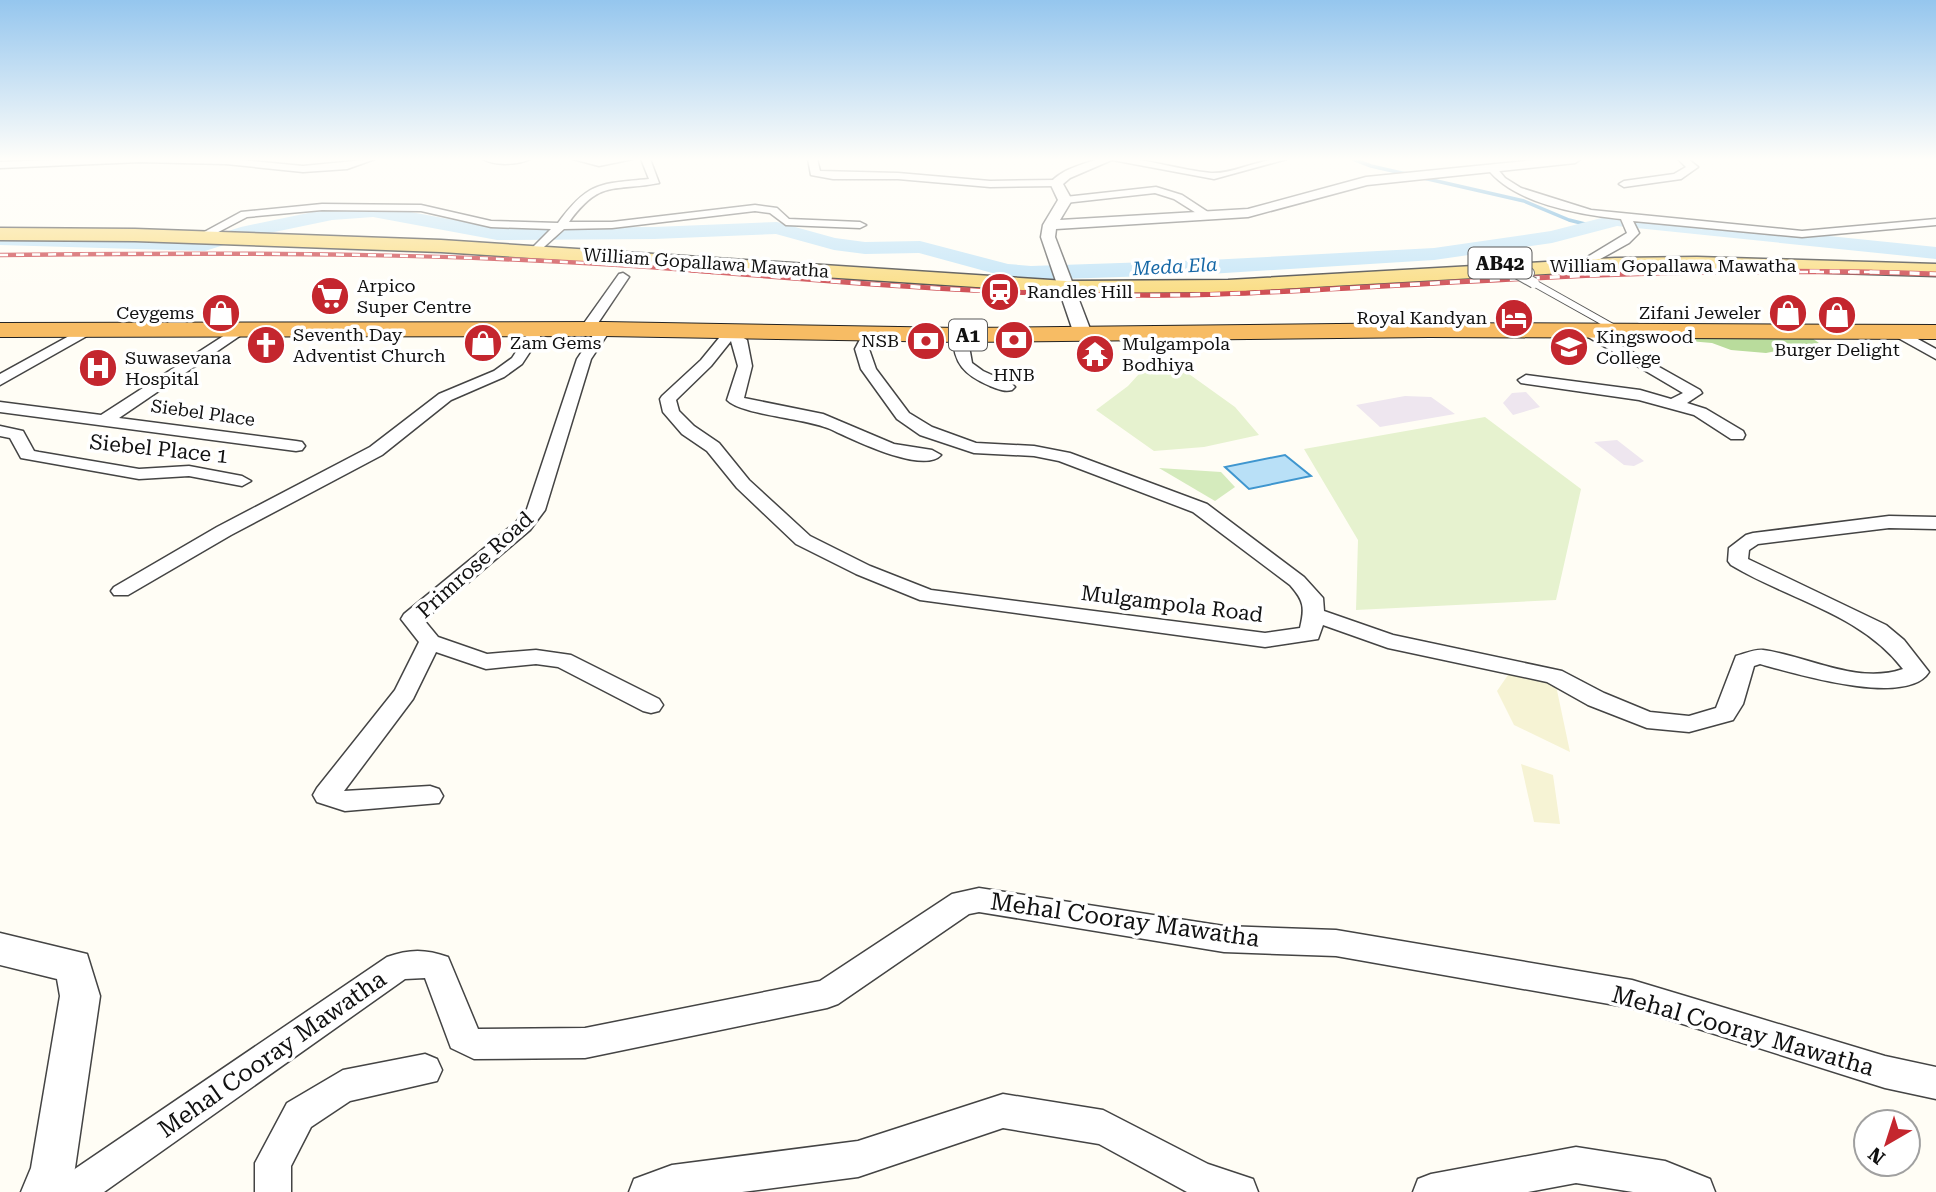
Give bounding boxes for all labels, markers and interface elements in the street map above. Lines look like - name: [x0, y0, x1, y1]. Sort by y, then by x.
- street label: William Gopallawa Mawatha: [582, 243, 830, 282]
- road number: AB42: [1468, 247, 1532, 278]
- water label: Meda Ela: [1131, 253, 1218, 280]
- street label: William Gopallawa Mawatha: [1550, 255, 1796, 276]
- station icon: Randles Hill: [979, 271, 1021, 313]
- supermarket icon: Arpico Super Centre: [309, 275, 351, 317]
- place label: Arpico Super Centre: [357, 275, 471, 317]
- place label: Randles Hill: [1027, 281, 1133, 302]
- shop icon: Ceygems: [200, 292, 242, 334]
- shop icon: Zifani Jeweler: [1767, 292, 1809, 334]
- shop icon: Burger Delight: [1816, 294, 1858, 336]
- hotel icon: Royal Kandyan: [1493, 297, 1535, 339]
- place label: Ceygems: [116, 302, 194, 323]
- place label: Zifani Jeweler: [1639, 302, 1761, 323]
- place label: Royal Kandyan: [1357, 307, 1487, 328]
- bank icon: HNB: [993, 319, 1035, 361]
- bank icon: NSB: [905, 320, 947, 362]
- road number: A1: [949, 320, 987, 350]
- shop icon: Zam Gems: [462, 322, 504, 364]
- church icon: Seventh Day Adventist Church: [245, 324, 287, 366]
- place label: Seventh Day Adventist Church: [293, 324, 446, 366]
- school or university icon: Kingswood College: [1548, 326, 1590, 368]
- place label: Kingswood College: [1596, 326, 1694, 368]
- place label: NSB: [861, 330, 899, 351]
- place label: Zam Gems: [510, 332, 601, 353]
- temple icon: Mulgampola Bodhiya: [1074, 333, 1116, 375]
- place label: Mulgampola Bodhiya: [1122, 333, 1230, 375]
- place label: Burger Delight: [1774, 339, 1900, 360]
- hospital icon: Suwasevana Hospital: [77, 347, 119, 389]
- place label: Suwasevana Hospital: [125, 347, 231, 389]
- place label: HNB: [993, 364, 1035, 385]
- street label: Siebel Place: [150, 395, 256, 430]
- street label: Siebel Place 1: [89, 430, 229, 468]
- street label: Primrose Road: [412, 506, 538, 623]
- street label: Mulgampola Road: [1080, 581, 1265, 627]
- street label: Mehal Cooray Mawatha: [989, 887, 1261, 953]
- street label: Mehal Cooray Mawatha: [153, 965, 391, 1143]
- street label: Mehal Cooray Mawatha: [1609, 980, 1877, 1082]
- north arrow: [1852, 1108, 1922, 1178]
- text: N: [1863, 1142, 1890, 1169]

